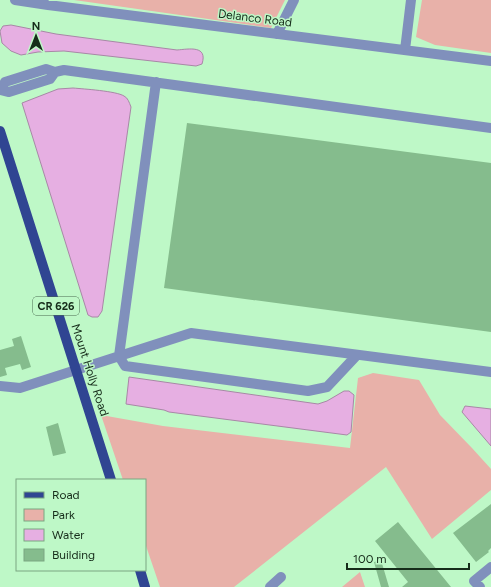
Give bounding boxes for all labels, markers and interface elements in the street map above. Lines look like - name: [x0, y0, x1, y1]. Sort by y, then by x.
- street label: Delanco Road: [217, 7, 293, 29]
- north arrow: [16, 16, 56, 56]
- text: N: [32, 20, 40, 33]
- road number: CR 626: [33, 297, 79, 315]
- street label: Mount Holly Road: [68, 322, 112, 418]
- legend: [16, 479, 146, 571]
- text: Road: [52, 488, 80, 502]
- text: Park: [52, 508, 75, 522]
- text: Water: [52, 528, 84, 542]
- scale bar: [347, 545, 469, 571]
- text: Building: [52, 548, 95, 562]
- text: 100 m: [353, 552, 387, 566]

